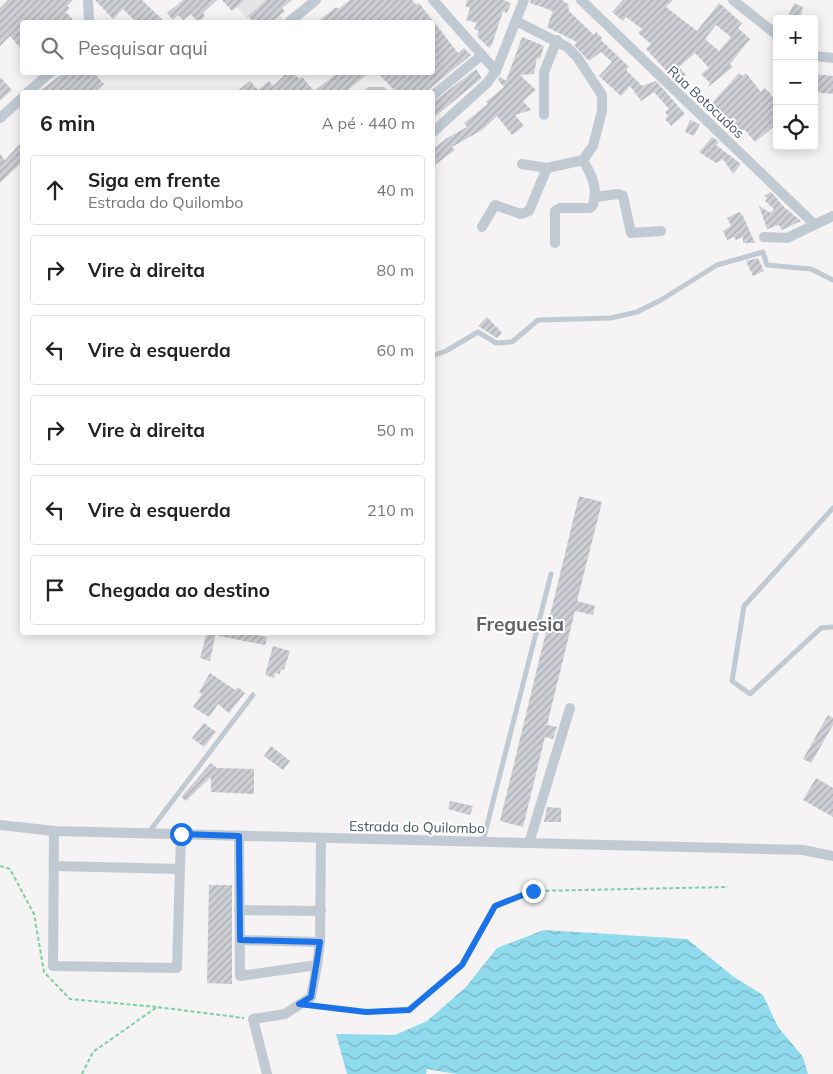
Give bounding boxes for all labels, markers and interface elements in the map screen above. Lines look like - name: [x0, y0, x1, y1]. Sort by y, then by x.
- map controls: [773, 15, 818, 150]
- button: +: [773, 15, 818, 60]
- search box: [20, 20, 435, 75]
- icon: search: [38, 34, 66, 62]
- text: Pesquisar aqui: [78, 36, 208, 60]
- button: −: [773, 60, 818, 105]
- street label: Rua Botocudos: [664, 62, 748, 142]
- button: locate: [773, 105, 818, 150]
- text: 6 min: [40, 110, 95, 136]
- text: A pé · 440 m: [322, 113, 415, 133]
- text: Siga em frente: [88, 168, 220, 192]
- icon: ahead: [41, 176, 69, 204]
- text: 40 m: [377, 180, 414, 200]
- text: Estrada do Quilombo: [88, 192, 243, 212]
- icon: right: [41, 256, 69, 284]
- text: Vire à direita: [88, 258, 205, 282]
- text: 80 m: [377, 260, 414, 280]
- icon: left: [41, 336, 69, 364]
- text: Vire à esquerda: [88, 338, 231, 362]
- text: 60 m: [377, 340, 414, 360]
- icon: right: [41, 416, 69, 444]
- text: Vire à direita: [88, 418, 205, 442]
- text: 50 m: [377, 420, 414, 440]
- icon: left: [41, 496, 69, 524]
- text: Vire à esquerda: [88, 498, 231, 522]
- text: 210 m: [367, 500, 414, 520]
- icon: arrive: [41, 576, 69, 604]
- text: Chegada ao destino: [88, 578, 270, 602]
- district label: Freguesia: [476, 612, 564, 636]
- street label: Estrada do Quilombo: [349, 817, 485, 837]
- route start: [170, 823, 193, 846]
- route end: [522, 880, 545, 903]

